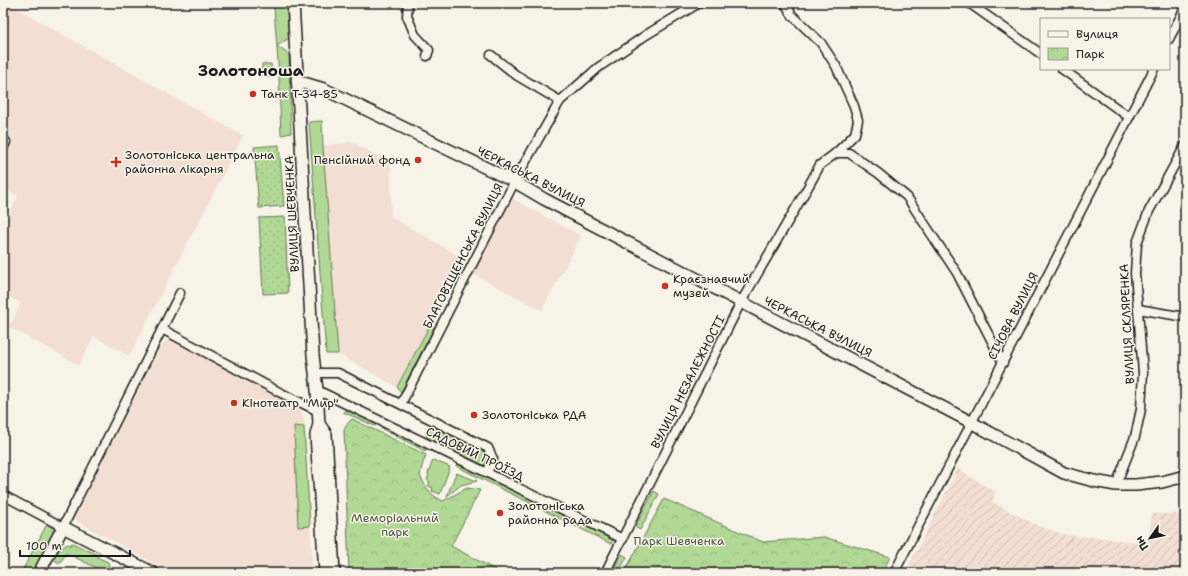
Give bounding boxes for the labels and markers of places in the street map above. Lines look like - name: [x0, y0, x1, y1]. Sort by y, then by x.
- place label: Танк Т-34-85: [261, 86, 338, 102]
- marker: Танк Т-34-85: [248, 89, 258, 99]
- place label: Золотоніська центральна районна лікарня: [125, 147, 275, 177]
- place label: Пенсійний фонд: [314, 152, 410, 168]
- marker: Пенсійний фонд: [413, 155, 423, 165]
- marker: Золотоніська центральна районна лікарня: [110, 156, 122, 168]
- place label: Краєзнавчий музей: [673, 271, 750, 301]
- marker: Краєзнавчий музей: [660, 281, 670, 291]
- place label: Кінотеатр "Мир": [242, 395, 339, 411]
- marker: Кінотеатр "Мир": [229, 398, 239, 408]
- place label: Золотоніська РДА: [482, 407, 587, 423]
- marker: Золотоніська РДА: [469, 410, 479, 420]
- place label: Золотоніська районна рада: [508, 498, 593, 528]
- marker: Золотоніська районна рада: [495, 508, 505, 518]

